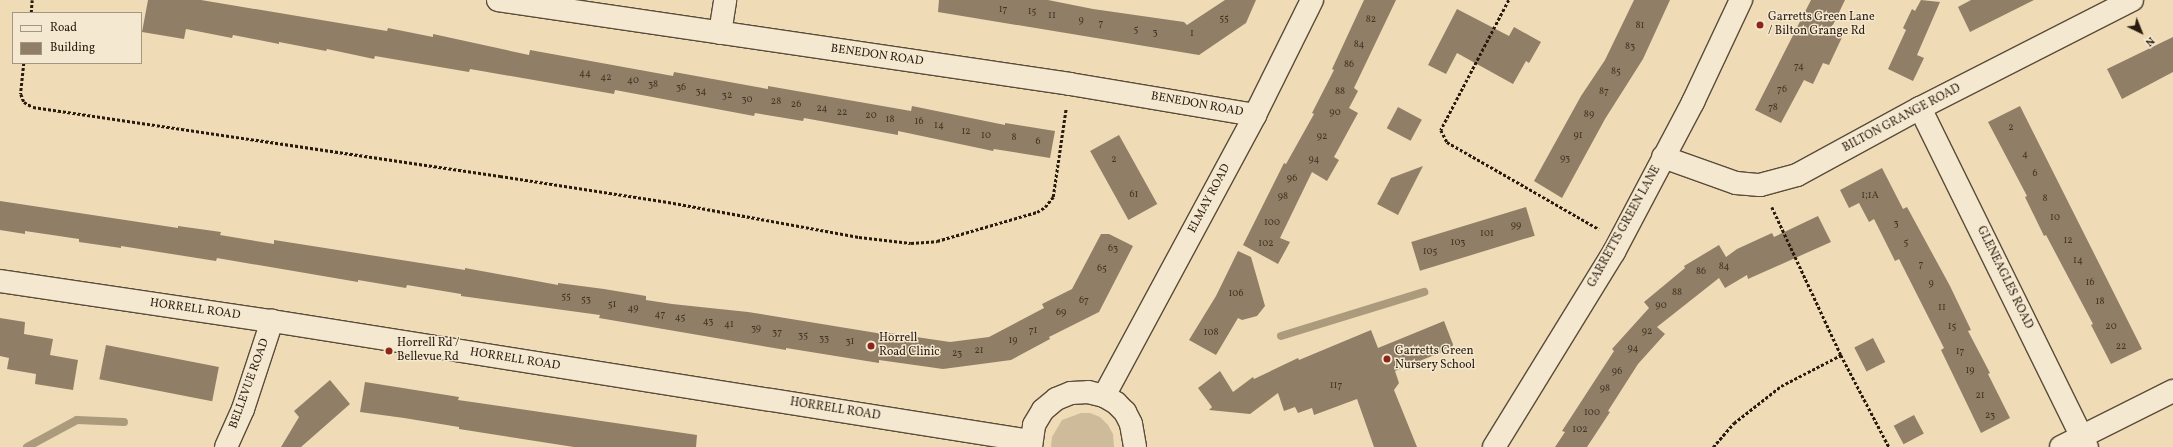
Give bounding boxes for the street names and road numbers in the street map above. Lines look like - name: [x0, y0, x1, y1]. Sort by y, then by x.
- street label: BENEDON ROAD: [830, 42, 924, 70]
- street label: BILTON GRANGE ROAD: [1841, 82, 1963, 156]
- street label: BENEDON ROAD: [1150, 90, 1244, 120]
- street label: ELMAY ROAD: [1186, 162, 1234, 236]
- street label: GARRETTS GREEN LANE: [1586, 164, 1664, 290]
- street label: GLENEAGLES ROAD: [1973, 224, 2035, 332]
- street label: HORRELL ROAD: [149, 297, 241, 323]
- street label: BELLEVUE ROAD: [227, 337, 273, 431]
- street label: HORRELL ROAD: [469, 346, 561, 374]
- street label: HORRELL ROAD: [789, 396, 881, 424]

